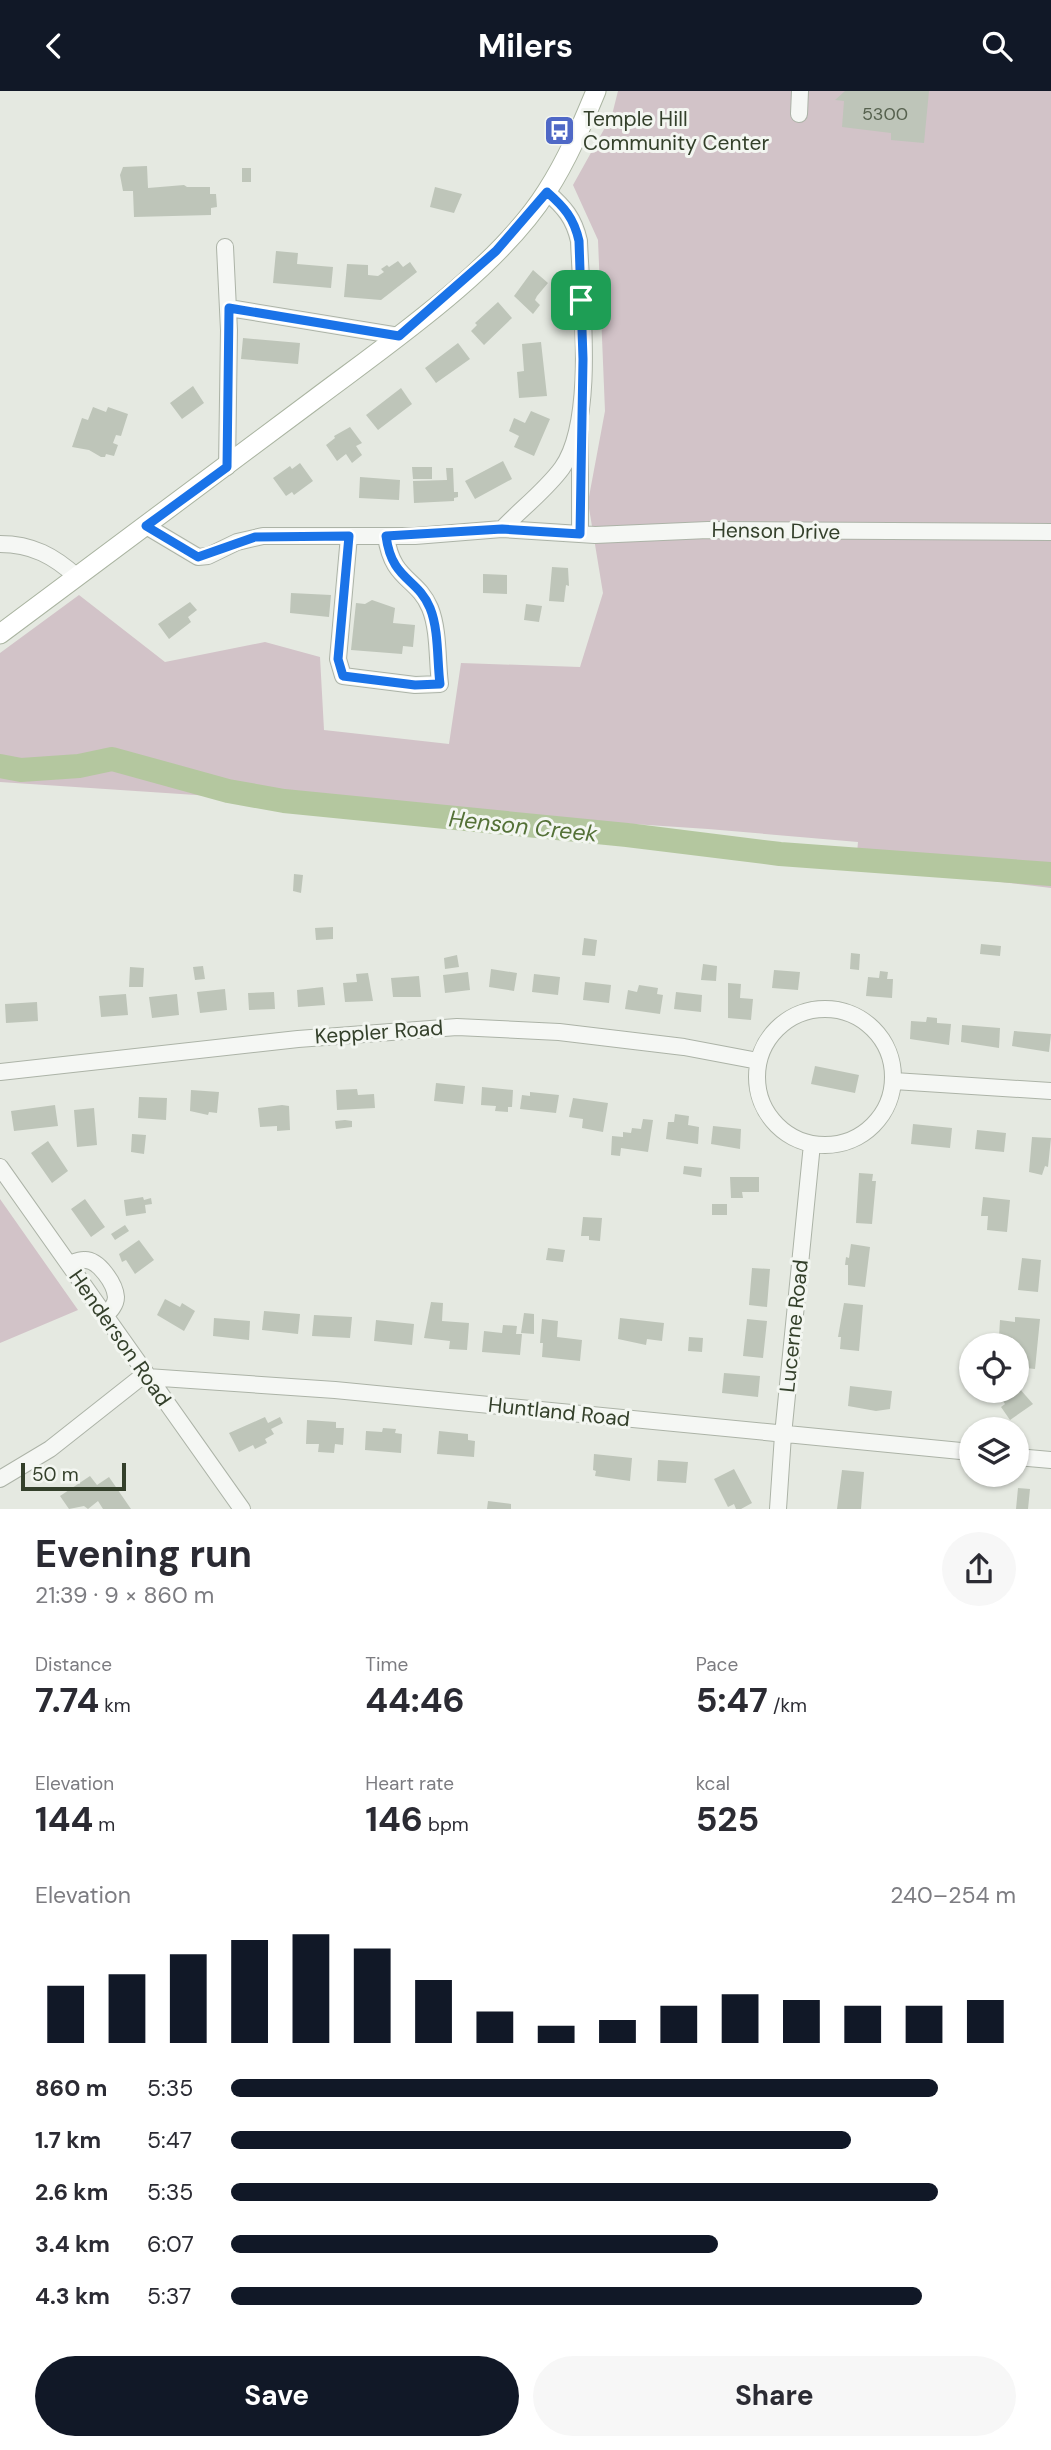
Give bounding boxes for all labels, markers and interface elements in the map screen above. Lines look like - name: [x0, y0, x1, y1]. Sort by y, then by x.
- text: Milers: [478, 25, 573, 67]
- icon: back: [35, 27, 73, 65]
- icon: search: [978, 27, 1016, 65]
- house number: 5300: [862, 102, 908, 126]
- place label: Temple Hill Community Center: [583, 105, 769, 157]
- bus stop icon: Temple Hill Community Center: [543, 114, 577, 148]
- pin: [551, 270, 611, 330]
- icon: arrive: [562, 281, 600, 319]
- street label: Henson Drive: [711, 516, 841, 546]
- water label: Henson Creek: [447, 803, 599, 849]
- street label: Keppler Road: [314, 1014, 444, 1050]
- street label: Lucerne Road: [773, 1258, 815, 1394]
- street label: Henderson Road: [62, 1264, 178, 1412]
- map controls: [959, 1333, 1029, 1487]
- button: locate: [959, 1333, 1029, 1403]
- street label: Huntland Road: [487, 1391, 631, 1433]
- button: layers: [959, 1417, 1029, 1487]
- scale bar: [21, 1459, 126, 1491]
- text: 50 m: [32, 1462, 79, 1487]
- text: Evening run: [35, 1529, 252, 1579]
- button: share: [942, 1532, 1016, 1606]
- text: 21:39 · 9 × 860 m: [35, 1580, 214, 1610]
- text: Distance: [35, 1652, 112, 1677]
- text: Time: [365, 1652, 408, 1677]
- text: Pace: [696, 1652, 738, 1677]
- text: 7.74: [35, 1677, 99, 1723]
- text: 44:46: [365, 1677, 465, 1723]
- text: 5:47: [696, 1677, 768, 1723]
- text: km: [99, 1693, 131, 1718]
- text: /km: [768, 1693, 807, 1718]
- text: Elevation: [35, 1771, 114, 1796]
- text: Heart rate: [365, 1771, 454, 1796]
- text: kcal: [696, 1771, 730, 1796]
- text: 144: [35, 1796, 93, 1842]
- text: 146: [365, 1796, 423, 1842]
- text: 525: [696, 1796, 759, 1842]
- text: m: [93, 1812, 115, 1837]
- text: bpm: [423, 1812, 469, 1837]
- text: Elevation: [35, 1880, 131, 1910]
- text: 240–254 m: [890, 1880, 1016, 1910]
- text: 860 m: [35, 2073, 107, 2103]
- text: 5:35: [147, 2073, 193, 2103]
- text: 1.7 km: [35, 2125, 101, 2155]
- text: 5:47: [147, 2125, 192, 2155]
- text: 2.6 km: [35, 2177, 108, 2207]
- text: 5:35: [147, 2177, 193, 2207]
- text: 3.4 km: [35, 2229, 110, 2259]
- text: 6:07: [147, 2229, 194, 2259]
- text: 4.3 km: [35, 2281, 110, 2311]
- text: 5:37: [147, 2281, 191, 2311]
- button: Save: [35, 2356, 519, 2436]
- button: Share: [533, 2356, 1016, 2436]

